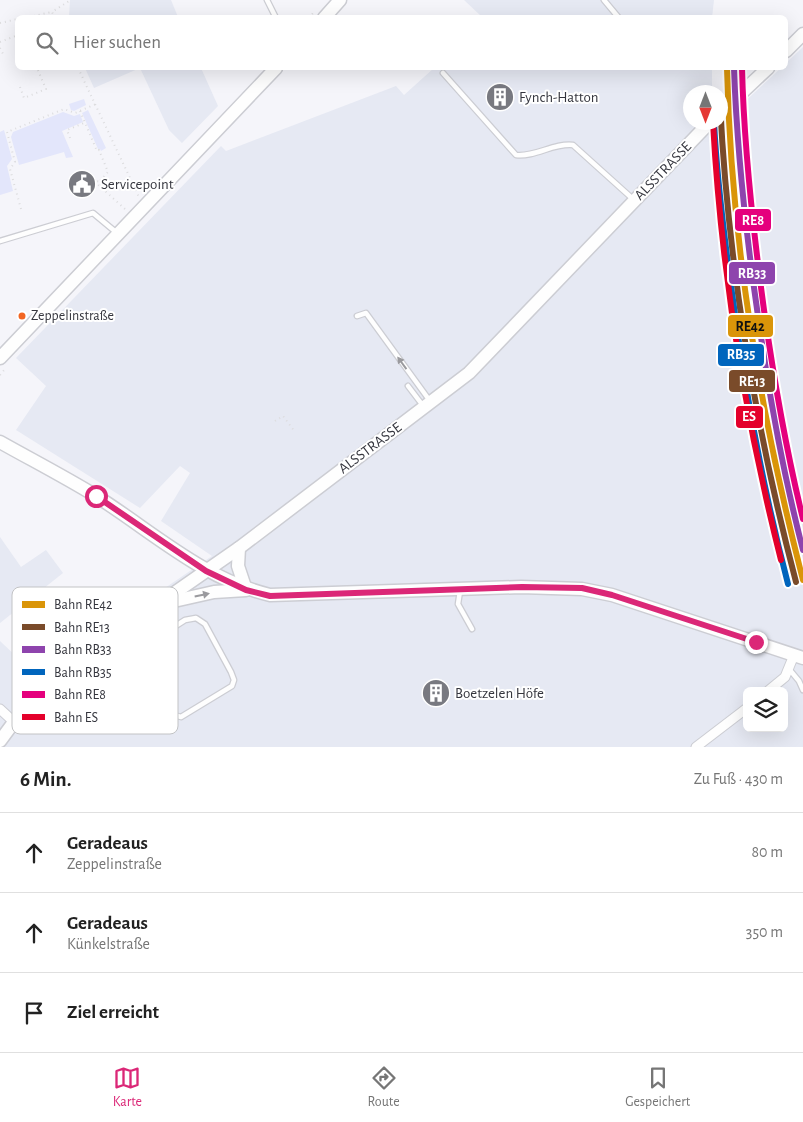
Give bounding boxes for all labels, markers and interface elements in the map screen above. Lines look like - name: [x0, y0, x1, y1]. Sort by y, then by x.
- search box: [15, 15, 788, 70]
- icon: search: [33, 29, 61, 57]
- text: Hier suchen: [73, 33, 161, 52]
- building icon: Fynch-Hatton: [485, 82, 515, 112]
- north arrow: [683, 85, 728, 130]
- place label: Fynch-Hatton: [519, 90, 598, 105]
- street label: ALSSTRASSE: [632, 139, 694, 203]
- public building icon: Servicepoint: [67, 169, 97, 199]
- place label: Servicepoint: [101, 177, 174, 192]
- line badge: RE8: [734, 208, 772, 232]
- text: RE8: [742, 214, 764, 228]
- line badge: RB33: [728, 261, 776, 285]
- text: RB33: [738, 267, 766, 281]
- place label: Zeppelinstraße: [31, 309, 114, 323]
- marker: Zeppelinstraße: [17, 311, 27, 321]
- line badge: RE42: [727, 314, 774, 338]
- text: RE42: [735, 320, 765, 334]
- line badge: RB35: [717, 343, 765, 367]
- text: RB35: [727, 348, 755, 362]
- one-way arrow: [397, 357, 408, 370]
- line badge: RE13: [728, 369, 776, 393]
- text: RE13: [739, 375, 765, 389]
- line badge: ES: [735, 405, 764, 429]
- text: ES: [742, 410, 756, 424]
- street label: ALSSTRASSE: [336, 420, 404, 476]
- route start: [85, 485, 108, 508]
- legend: [12, 587, 178, 734]
- one-way arrow: [194, 591, 209, 599]
- text: Bahn RE42: [54, 598, 112, 612]
- text: Bahn RE13: [54, 621, 110, 635]
- route end: [745, 631, 768, 654]
- text: Bahn RB33: [54, 643, 112, 657]
- text: Bahn RB35: [54, 666, 112, 680]
- building icon: Boetzelen Höfe: [421, 678, 451, 708]
- place label: Boetzelen Höfe: [455, 686, 544, 701]
- map controls: [743, 687, 788, 732]
- button: layers: [743, 687, 788, 732]
- text: Bahn RE8: [54, 688, 106, 702]
- text: Bahn ES: [54, 711, 98, 725]
- text: 6 Min.: [20, 769, 71, 790]
- text: Zu Fuß · 430 m: [694, 771, 783, 787]
- text: Geradeaus: [67, 834, 148, 853]
- icon: ahead: [20, 839, 48, 867]
- text: 80 m: [752, 844, 783, 860]
- text: Zeppelinstraße: [67, 856, 162, 872]
- text: Geradeaus: [67, 914, 148, 933]
- icon: ahead: [20, 919, 48, 947]
- text: 350 m: [746, 924, 783, 940]
- text: Künkelstraße: [67, 936, 150, 952]
- icon: arrive: [20, 999, 48, 1027]
- text: Ziel erreicht: [67, 1003, 159, 1022]
- tab: Karte: [113, 1064, 142, 1111]
- tab: Route: [368, 1064, 400, 1111]
- tab: Gespeichert: [625, 1064, 690, 1111]

